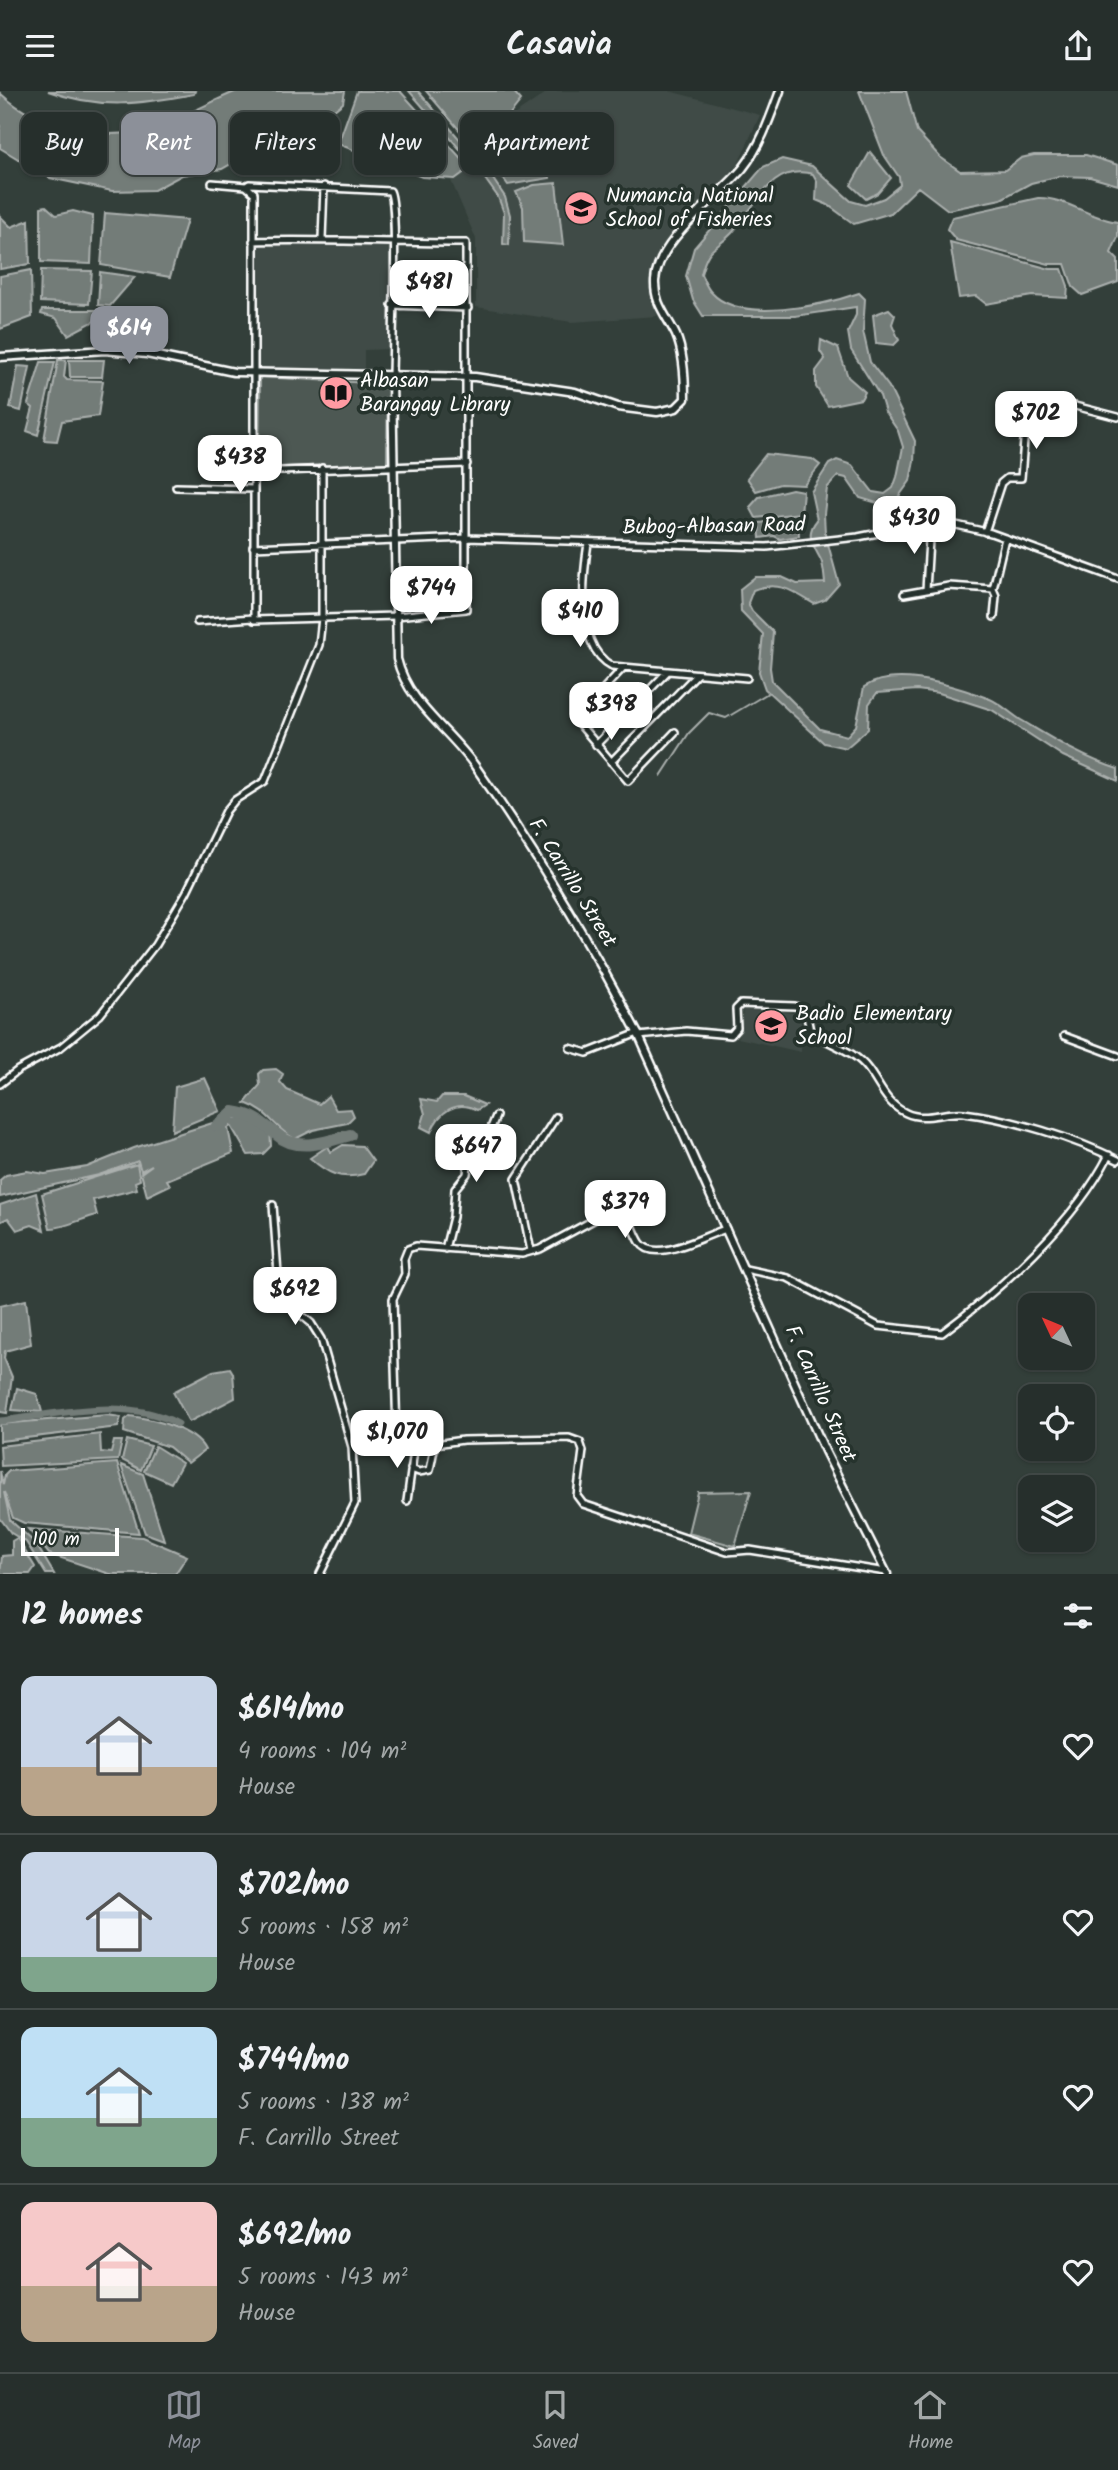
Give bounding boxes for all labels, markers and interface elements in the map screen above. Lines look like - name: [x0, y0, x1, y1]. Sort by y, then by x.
- text: Casavia: [506, 20, 612, 71]
- icon: menu: [21, 27, 59, 65]
- icon: share: [1059, 27, 1097, 65]
- chip: Buy: [21, 112, 107, 175]
- chip: Rent: [121, 112, 216, 175]
- chip: Filters: [230, 112, 340, 175]
- chip: New: [354, 112, 446, 175]
- chip: Apartment: [460, 112, 614, 175]
- place label: Numancia National School of Fisheries: [606, 180, 774, 237]
- school or university icon: Numancia National School of Fisheries: [562, 189, 600, 227]
- pin: $481: [388, 261, 470, 320]
- text: $481: [406, 265, 452, 301]
- pin: $614: [88, 307, 170, 366]
- text: $614: [106, 311, 152, 347]
- place label: Albasan Barangay Library: [360, 365, 511, 422]
- library icon: Albasan Barangay Library: [317, 374, 355, 412]
- pin: $702: [995, 391, 1077, 451]
- text: $702: [1011, 396, 1061, 432]
- pin: $438: [199, 435, 281, 495]
- text: $438: [214, 440, 266, 476]
- pin: $430: [873, 497, 955, 556]
- text: $430: [889, 501, 939, 537]
- street label: Bubog-Albasan Road: [622, 509, 806, 545]
- pin: $744: [390, 567, 472, 626]
- text: $744: [406, 571, 456, 607]
- pin: $410: [539, 589, 621, 649]
- text: $410: [558, 594, 602, 630]
- pin: $398: [570, 683, 652, 742]
- text: $398: [585, 687, 637, 723]
- street label: F. Carrillo Street: [519, 812, 625, 955]
- place label: Badio Elementary School: [796, 998, 952, 1055]
- school or university icon: Badio Elementary School: [752, 1007, 790, 1045]
- pin: $647: [435, 1125, 517, 1184]
- text: $647: [451, 1129, 501, 1165]
- pin: $379: [584, 1181, 666, 1240]
- text: $379: [601, 1185, 649, 1221]
- pin: $692: [254, 1267, 336, 1327]
- text: $692: [269, 1272, 321, 1308]
- north arrow: [1018, 1293, 1096, 1370]
- map controls: [1018, 1293, 1095, 1552]
- street label: F. Carrillo Street: [775, 1320, 865, 1469]
- button: locate: [1018, 1384, 1095, 1461]
- pin: $1,070: [340, 1411, 454, 1470]
- text: $1,070: [366, 1415, 428, 1451]
- button: layers: [1018, 1475, 1095, 1552]
- scale bar: [21, 1525, 119, 1557]
- text: 100 m: [32, 1525, 80, 1555]
- text: 12 homes: [21, 1592, 143, 1640]
- icon: filters: [1059, 1597, 1097, 1635]
- text: $614/mo: [238, 1686, 344, 1734]
- icon: home: [77, 1704, 161, 1788]
- icon: heart: [1059, 1727, 1097, 1765]
- text: 4 rooms · 104 m²: [238, 1734, 406, 1770]
- text: House: [238, 1770, 295, 1806]
- text: $702/mo: [238, 1862, 350, 1910]
- icon: home: [77, 1880, 161, 1964]
- icon: heart: [1059, 1903, 1097, 1941]
- text: 5 rooms · 158 m²: [238, 1910, 408, 1946]
- text: House: [238, 1946, 295, 1982]
- text: $744/mo: [238, 2037, 349, 2085]
- icon: home: [77, 2055, 161, 2139]
- icon: heart: [1059, 2078, 1097, 2116]
- text: 5 rooms · 138 m²: [238, 2085, 409, 2121]
- text: F. Carrillo Street: [238, 2121, 399, 2157]
- text: $692/mo: [238, 2212, 351, 2260]
- icon: home: [77, 2230, 161, 2314]
- icon: heart: [1059, 2253, 1097, 2291]
- text: 5 rooms · 143 m²: [238, 2260, 408, 2296]
- text: House: [238, 2296, 295, 2332]
- tab: Map: [165, 2386, 203, 2458]
- tab: Saved: [533, 2386, 578, 2458]
- tab: Home: [908, 2386, 953, 2458]

